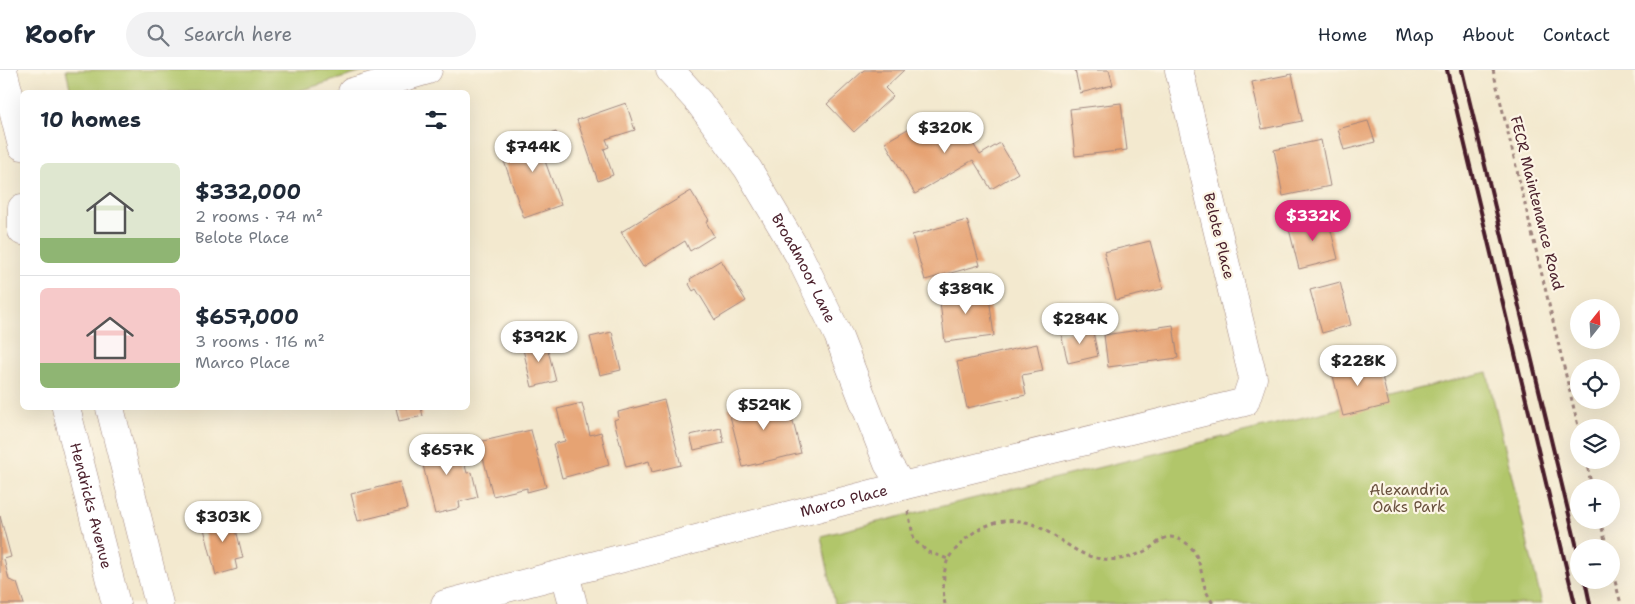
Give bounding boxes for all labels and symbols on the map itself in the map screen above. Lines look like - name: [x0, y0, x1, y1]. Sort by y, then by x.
- pin: $320K: [910, 112, 980, 154]
- street label: FECR Maintenance Road: [1506, 114, 1568, 293]
- pin: $744K: [498, 131, 568, 173]
- street label: Belote Place: [1199, 191, 1239, 281]
- pin: $332K: [1278, 200, 1348, 242]
- street label: Broadmoor Lane: [767, 210, 841, 326]
- pin: $389K: [931, 272, 1001, 315]
- north arrow: [1570, 299, 1620, 349]
- pin: $284K: [1045, 302, 1115, 345]
- pin: $392K: [504, 320, 574, 363]
- pin: $228K: [1323, 344, 1393, 387]
- pin: $529K: [729, 388, 799, 431]
- pin: $657K: [412, 434, 482, 476]
- street label: Hendricks Avenue: [65, 441, 117, 571]
- street label: Marco Place: [798, 480, 890, 522]
- park label: Alexandria Oaks Park: [1369, 480, 1449, 517]
- pin: $303K: [188, 500, 258, 543]

